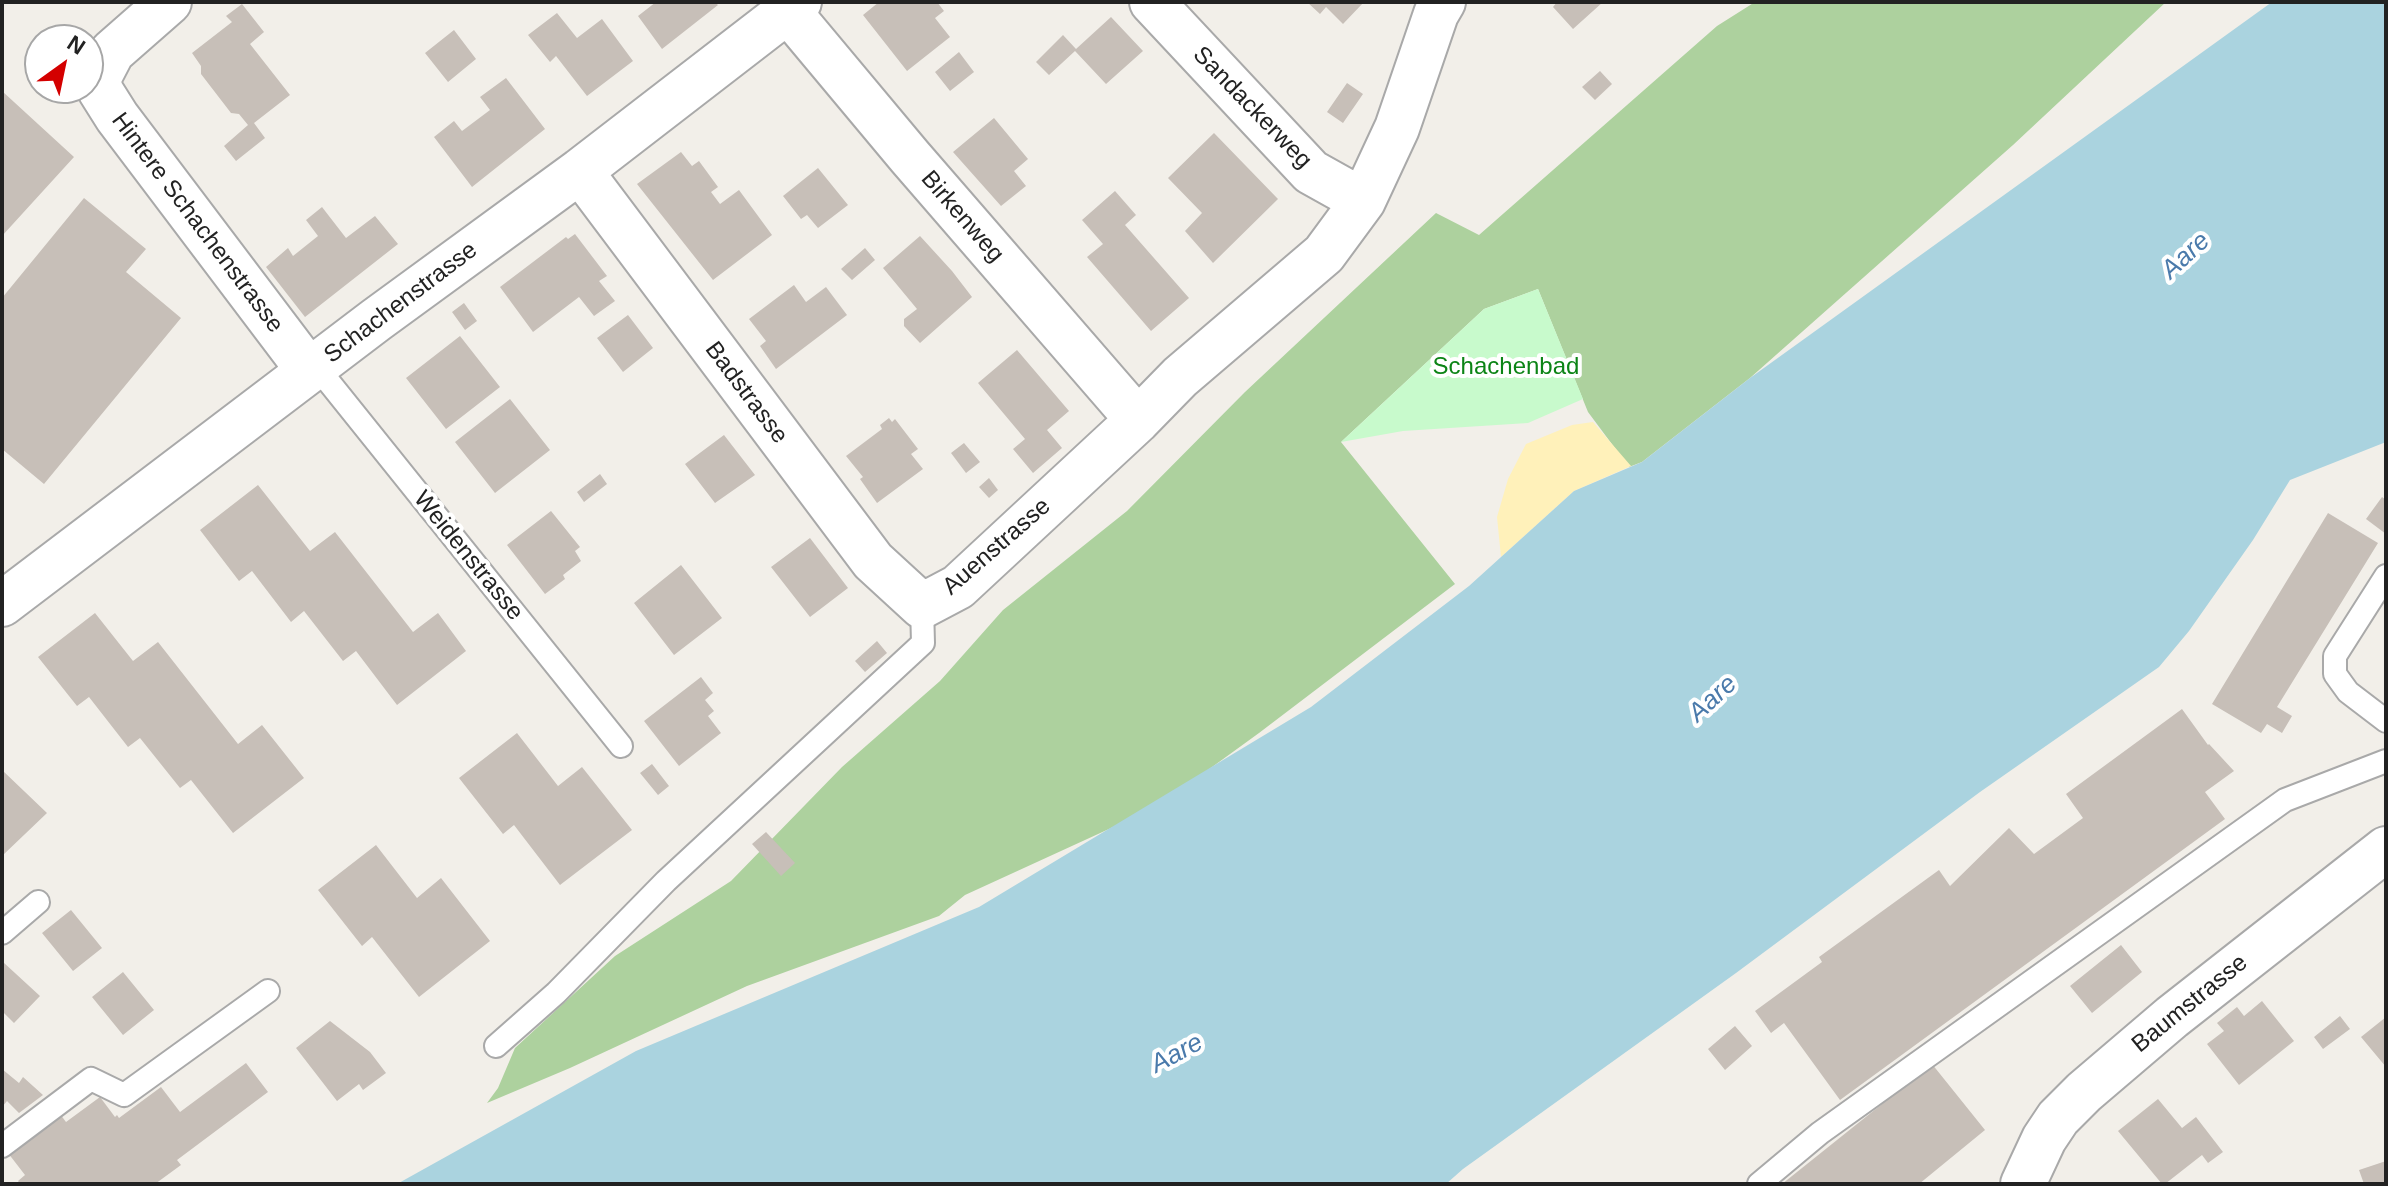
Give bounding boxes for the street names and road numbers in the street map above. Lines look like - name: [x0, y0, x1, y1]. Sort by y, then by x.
- street label: Sandackerweg: [1186, 41, 1318, 175]
- street label: Hintere Schachenstrasse: [105, 107, 289, 339]
- street label: Birkenweg: [914, 165, 1010, 269]
- street label: Schachenstrasse: [319, 236, 483, 370]
- street label: Badstrasse: [698, 336, 794, 450]
- street label: Weidenstrasse: [407, 485, 529, 627]
- street label: Auenstrasse: [937, 492, 1057, 602]
- street label: Baumstrasse: [2127, 949, 2253, 1059]

